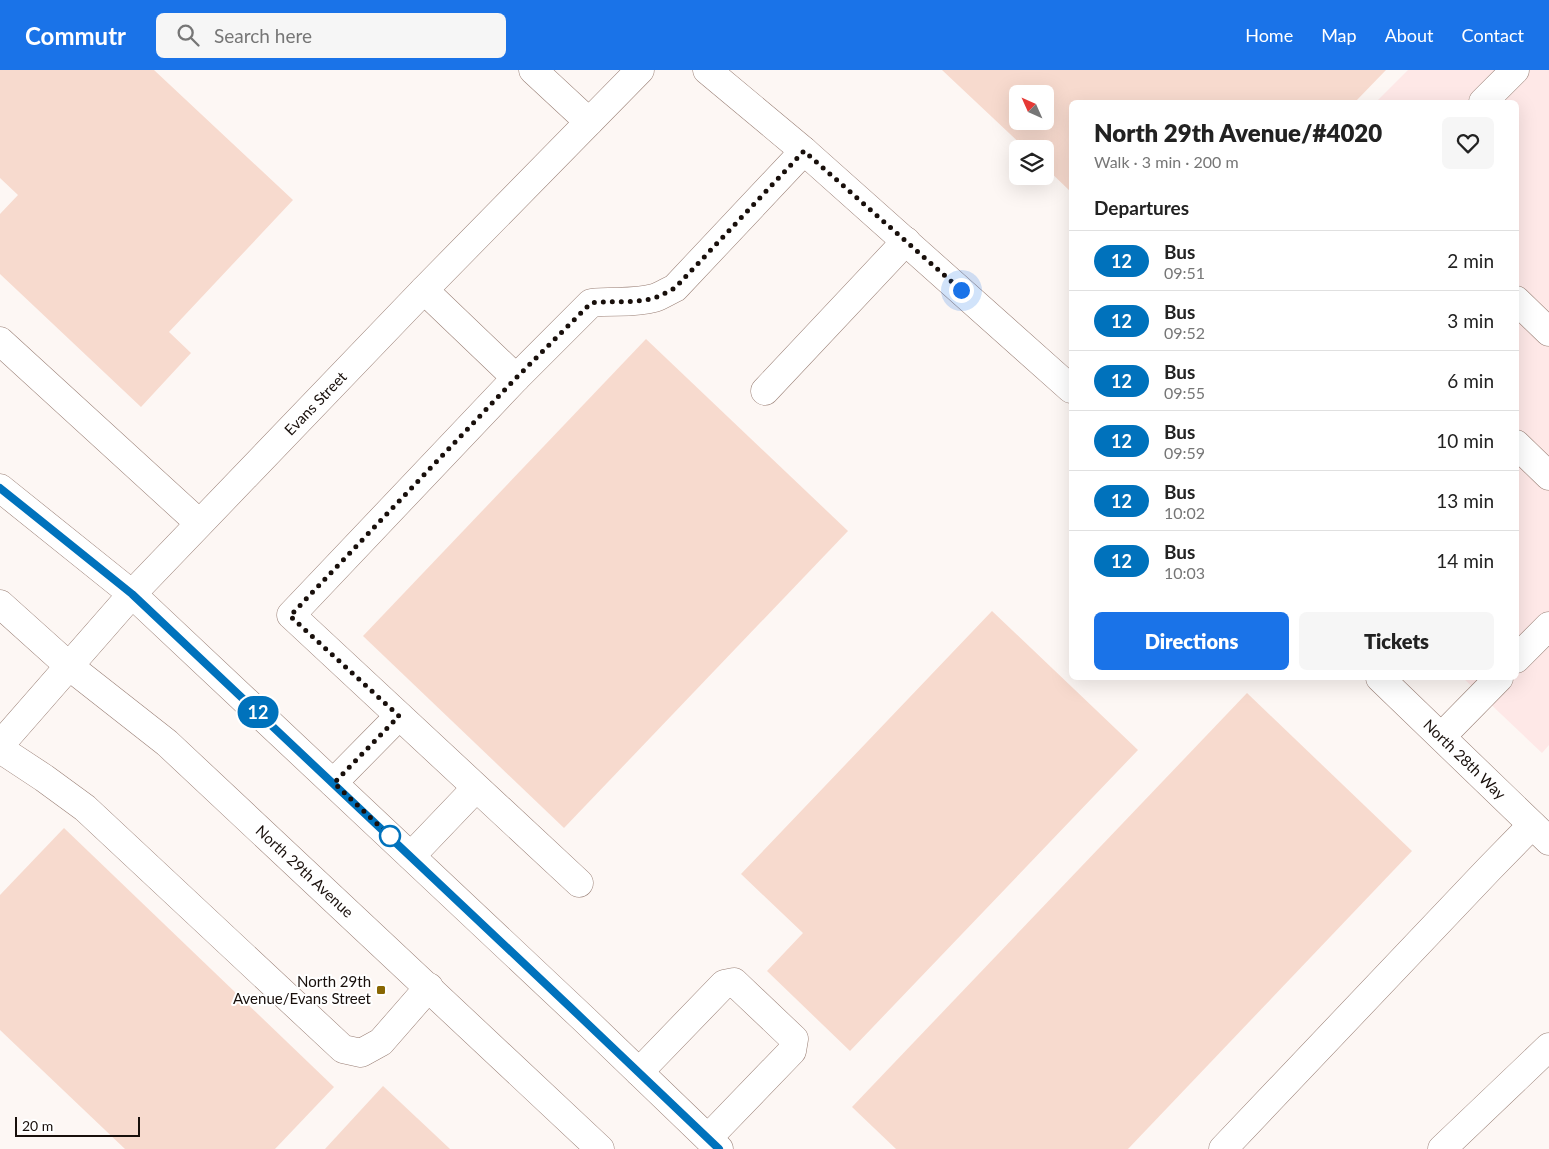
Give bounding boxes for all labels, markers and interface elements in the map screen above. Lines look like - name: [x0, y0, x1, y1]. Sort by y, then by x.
- search box: [156, 13, 506, 58]
- text: Commutr: [25, 21, 126, 50]
- icon: search: [174, 21, 202, 49]
- text: Search here: [214, 24, 312, 47]
- text: Home: [1245, 24, 1293, 46]
- text: Map: [1321, 24, 1357, 46]
- text: About: [1385, 24, 1434, 46]
- text: Contact: [1462, 24, 1524, 46]
- north arrow: [1009, 85, 1054, 130]
- map controls: [1009, 85, 1054, 185]
- button: heart: [1442, 117, 1494, 169]
- text: North 29th Avenue/#4020: [1094, 118, 1382, 147]
- button: layers: [1009, 140, 1054, 185]
- text: Walk · 3 min · 200 m: [1094, 152, 1239, 171]
- text: Departures: [1094, 196, 1189, 219]
- text: Bus: [1164, 240, 1195, 263]
- text: 2 min: [1447, 249, 1494, 272]
- text: 12: [1111, 250, 1132, 272]
- text: 09:51: [1164, 263, 1205, 282]
- your location: [949, 278, 974, 303]
- text: Bus: [1164, 300, 1195, 323]
- text: 3 min: [1447, 309, 1494, 332]
- text: 12: [1111, 310, 1132, 332]
- text: 09:52: [1164, 323, 1205, 342]
- text: Bus: [1164, 360, 1195, 383]
- street label: Evans Street: [280, 367, 350, 439]
- text: 6 min: [1447, 369, 1494, 392]
- text: 12: [1111, 370, 1132, 392]
- text: 09:55: [1164, 383, 1205, 402]
- text: Bus: [1164, 420, 1195, 443]
- text: 10 min: [1436, 429, 1494, 452]
- text: 12: [1111, 430, 1132, 452]
- text: 09:59: [1164, 443, 1205, 462]
- text: Bus: [1164, 480, 1195, 503]
- text: 13 min: [1436, 489, 1494, 512]
- text: 12: [1111, 490, 1132, 512]
- text: 10:02: [1164, 503, 1205, 522]
- text: Bus: [1164, 540, 1195, 563]
- text: 14 min: [1436, 549, 1494, 572]
- text: 12: [1111, 550, 1132, 572]
- text: 10:03: [1164, 563, 1205, 582]
- button: Directions: [1094, 612, 1289, 670]
- button: Tickets: [1299, 612, 1494, 670]
- line badge: 12: [236, 696, 280, 728]
- text: 12: [248, 701, 268, 723]
- street label: North 28th Way: [1420, 715, 1510, 803]
- street label: North 29th Avenue: [252, 821, 358, 921]
- unlabelled marker: [379, 825, 401, 847]
- place label: North 29th Avenue/Evans Street: [233, 972, 372, 1007]
- marker: North 29th Avenue/Evans Street: [375, 984, 387, 996]
- scale bar: [15, 1114, 140, 1137]
- text: 20 m: [22, 1117, 53, 1134]

